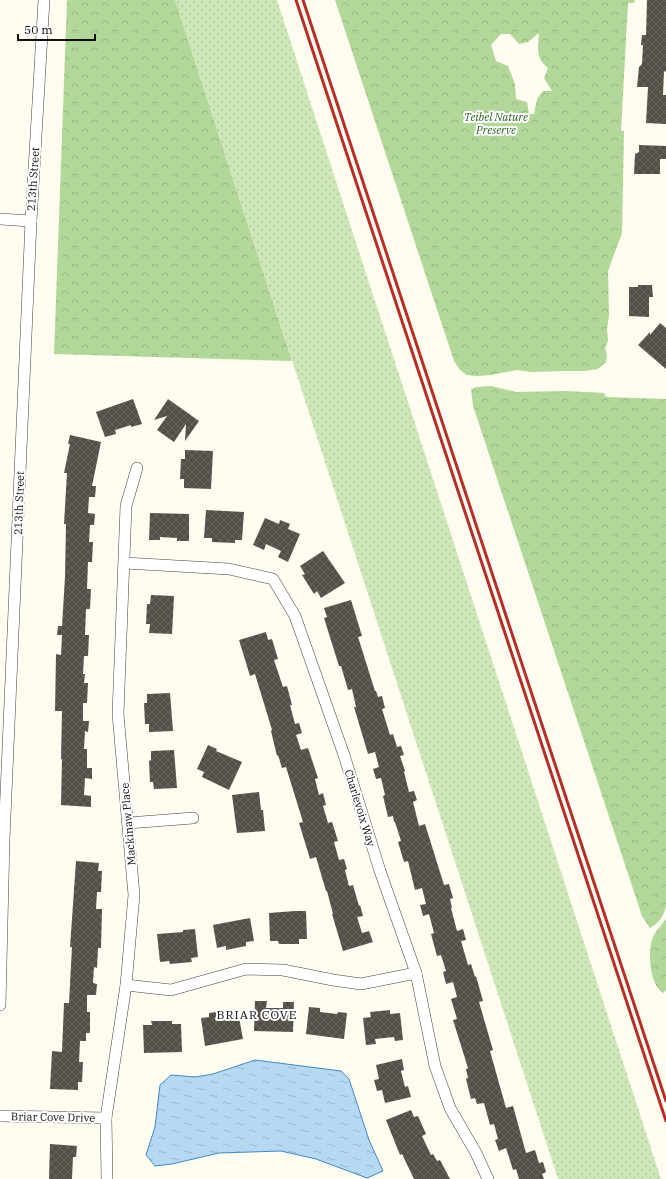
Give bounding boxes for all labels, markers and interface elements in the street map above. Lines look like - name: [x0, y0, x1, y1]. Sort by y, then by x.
- scale bar: [18, 16, 95, 42]
- text: 50 m: [24, 22, 53, 37]
- park label: Teibel Nature Preserve: [464, 110, 528, 137]
- street label: 213th Street: [24, 146, 42, 211]
- street label: 213th Street: [11, 471, 27, 535]
- street label: Charlevoix Way: [342, 768, 378, 848]
- street label: Mackinaw Place: [117, 782, 139, 866]
- district label: BRIAR COVE: [217, 1007, 297, 1022]
- street label: Briar Cove Drive: [11, 1109, 95, 1125]

